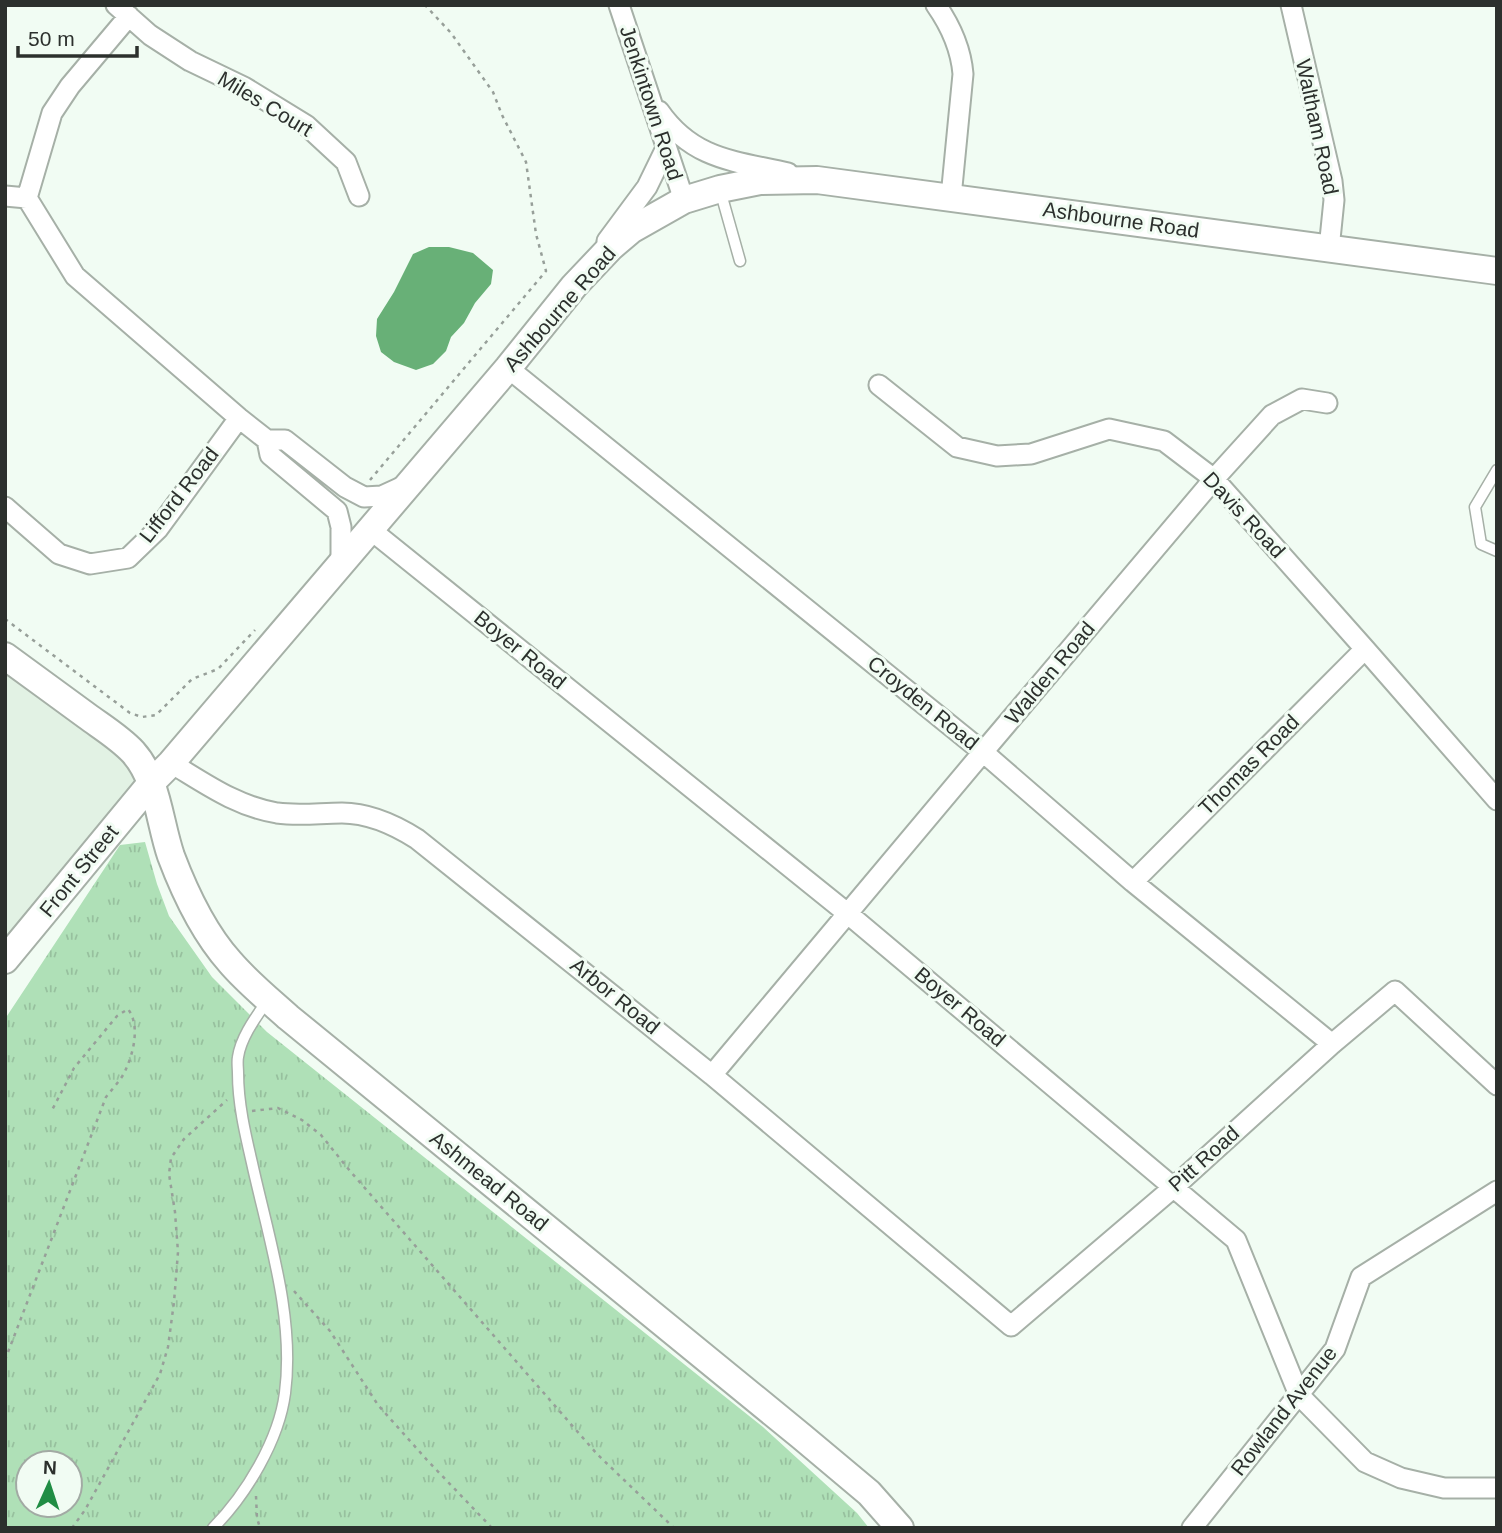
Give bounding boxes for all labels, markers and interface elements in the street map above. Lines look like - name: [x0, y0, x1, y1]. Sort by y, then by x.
- scale bar: [18, 14, 136, 58]
- street label: Jenkintown Road: [616, 23, 687, 183]
- text: 50 m: [28, 27, 75, 50]
- street label: Waltham Road: [1292, 57, 1343, 197]
- street label: Miles Court: [214, 66, 317, 141]
- street label: Ashbourne Road: [1041, 197, 1201, 242]
- street label: Ashbourne Road: [499, 242, 620, 376]
- street label: Lifford Road: [134, 443, 223, 547]
- street label: Davis Road: [1199, 467, 1290, 562]
- street label: Boyer Road: [470, 606, 571, 693]
- street label: Walden Road: [1000, 617, 1099, 729]
- street label: Croyden Road: [863, 651, 983, 754]
- street label: Thomas Road: [1194, 710, 1303, 819]
- street label: Front Street: [35, 820, 123, 921]
- street label: Arbor Road: [566, 953, 664, 1038]
- street label: Boyer Road: [910, 962, 1010, 1051]
- street label: Pitt Road: [1164, 1121, 1243, 1196]
- street label: Ashmead Road: [426, 1126, 553, 1235]
- street label: Rowland Avenue: [1226, 1342, 1341, 1480]
- north arrow: [14, 1449, 84, 1519]
- text: N: [42, 1457, 57, 1478]

